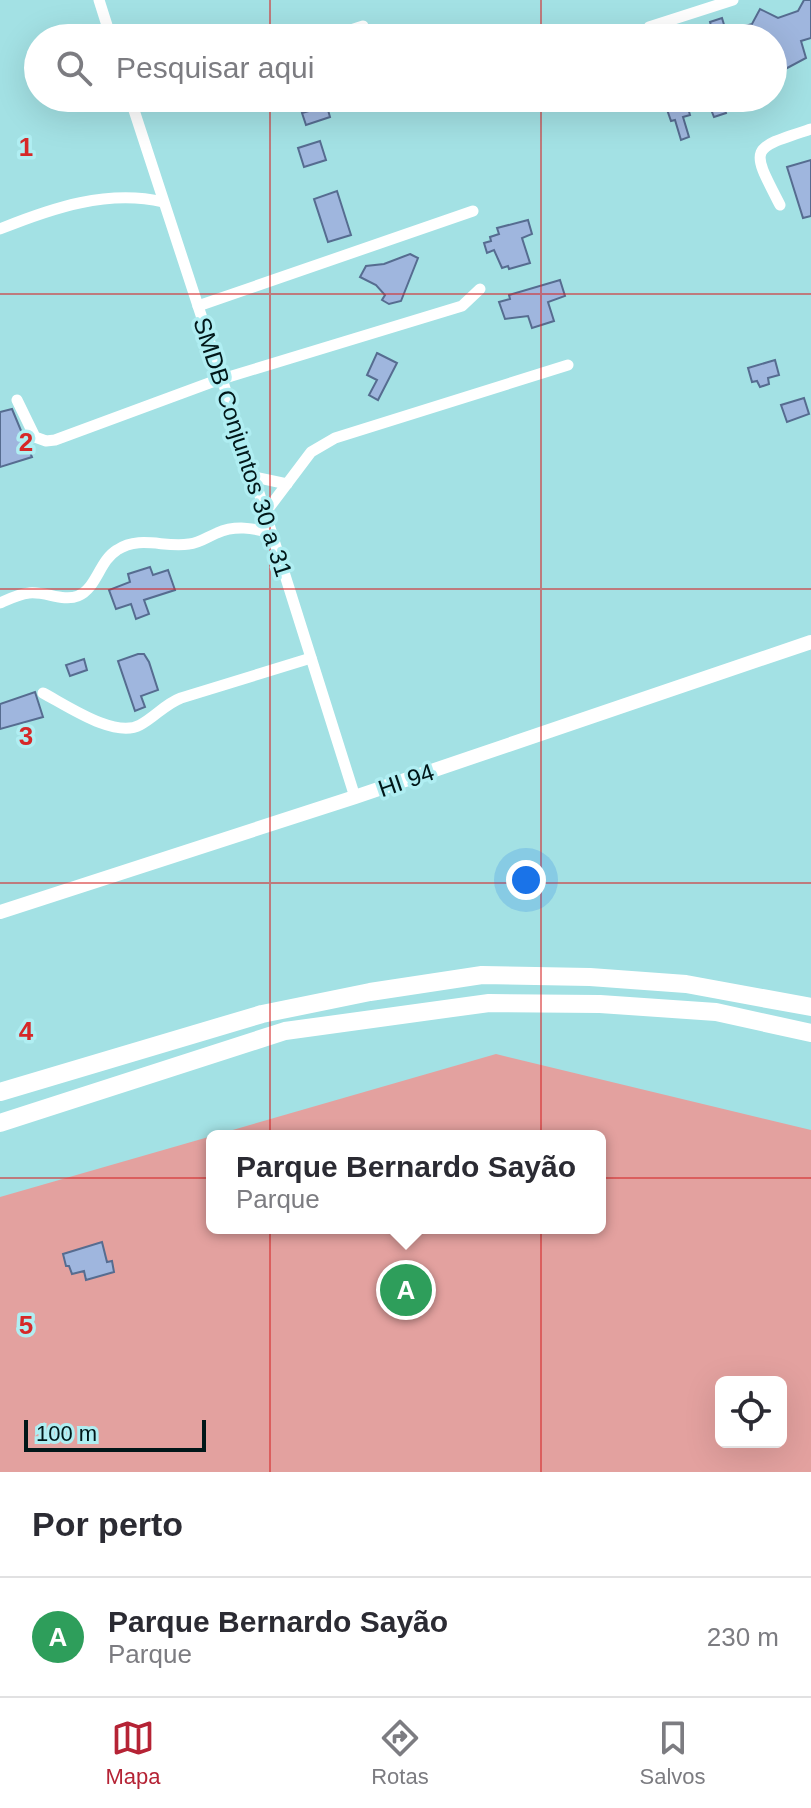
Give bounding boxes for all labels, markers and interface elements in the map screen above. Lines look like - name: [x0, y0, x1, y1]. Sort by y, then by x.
- search box: [24, 24, 787, 112]
- icon: search: [52, 46, 96, 90]
- text: Pesquisar aqui: [116, 51, 314, 84]
- text: 1: [19, 132, 33, 162]
- street label: SMDB Conjuntos 30 a 31: [188, 314, 298, 580]
- text: 2: [19, 427, 33, 457]
- text: 3: [19, 721, 33, 751]
- street label: HI 94: [374, 758, 438, 802]
- your location: [506, 860, 546, 900]
- text: 4: [19, 1016, 34, 1046]
- popup: [206, 1130, 606, 1234]
- text: Parque Bernardo Sayão: [236, 1150, 576, 1183]
- text: Parque: [236, 1184, 320, 1214]
- pin: A: [380, 1260, 432, 1320]
- text: 5: [19, 1310, 33, 1340]
- map controls: [715, 1376, 787, 1448]
- button: locate: [715, 1376, 787, 1448]
- scale bar: [24, 1416, 206, 1452]
- text: 100 m: [36, 1421, 97, 1446]
- text: Por perto: [32, 1505, 183, 1543]
- text: Parque Bernardo Sayão: [108, 1605, 448, 1638]
- text: A: [49, 1622, 67, 1652]
- text: 230 m: [707, 1622, 779, 1652]
- text: Parque: [108, 1639, 192, 1669]
- tab: Mapa: [105, 1716, 160, 1790]
- tab: Rotas: [371, 1716, 429, 1790]
- tab: Salvos: [640, 1716, 706, 1790]

